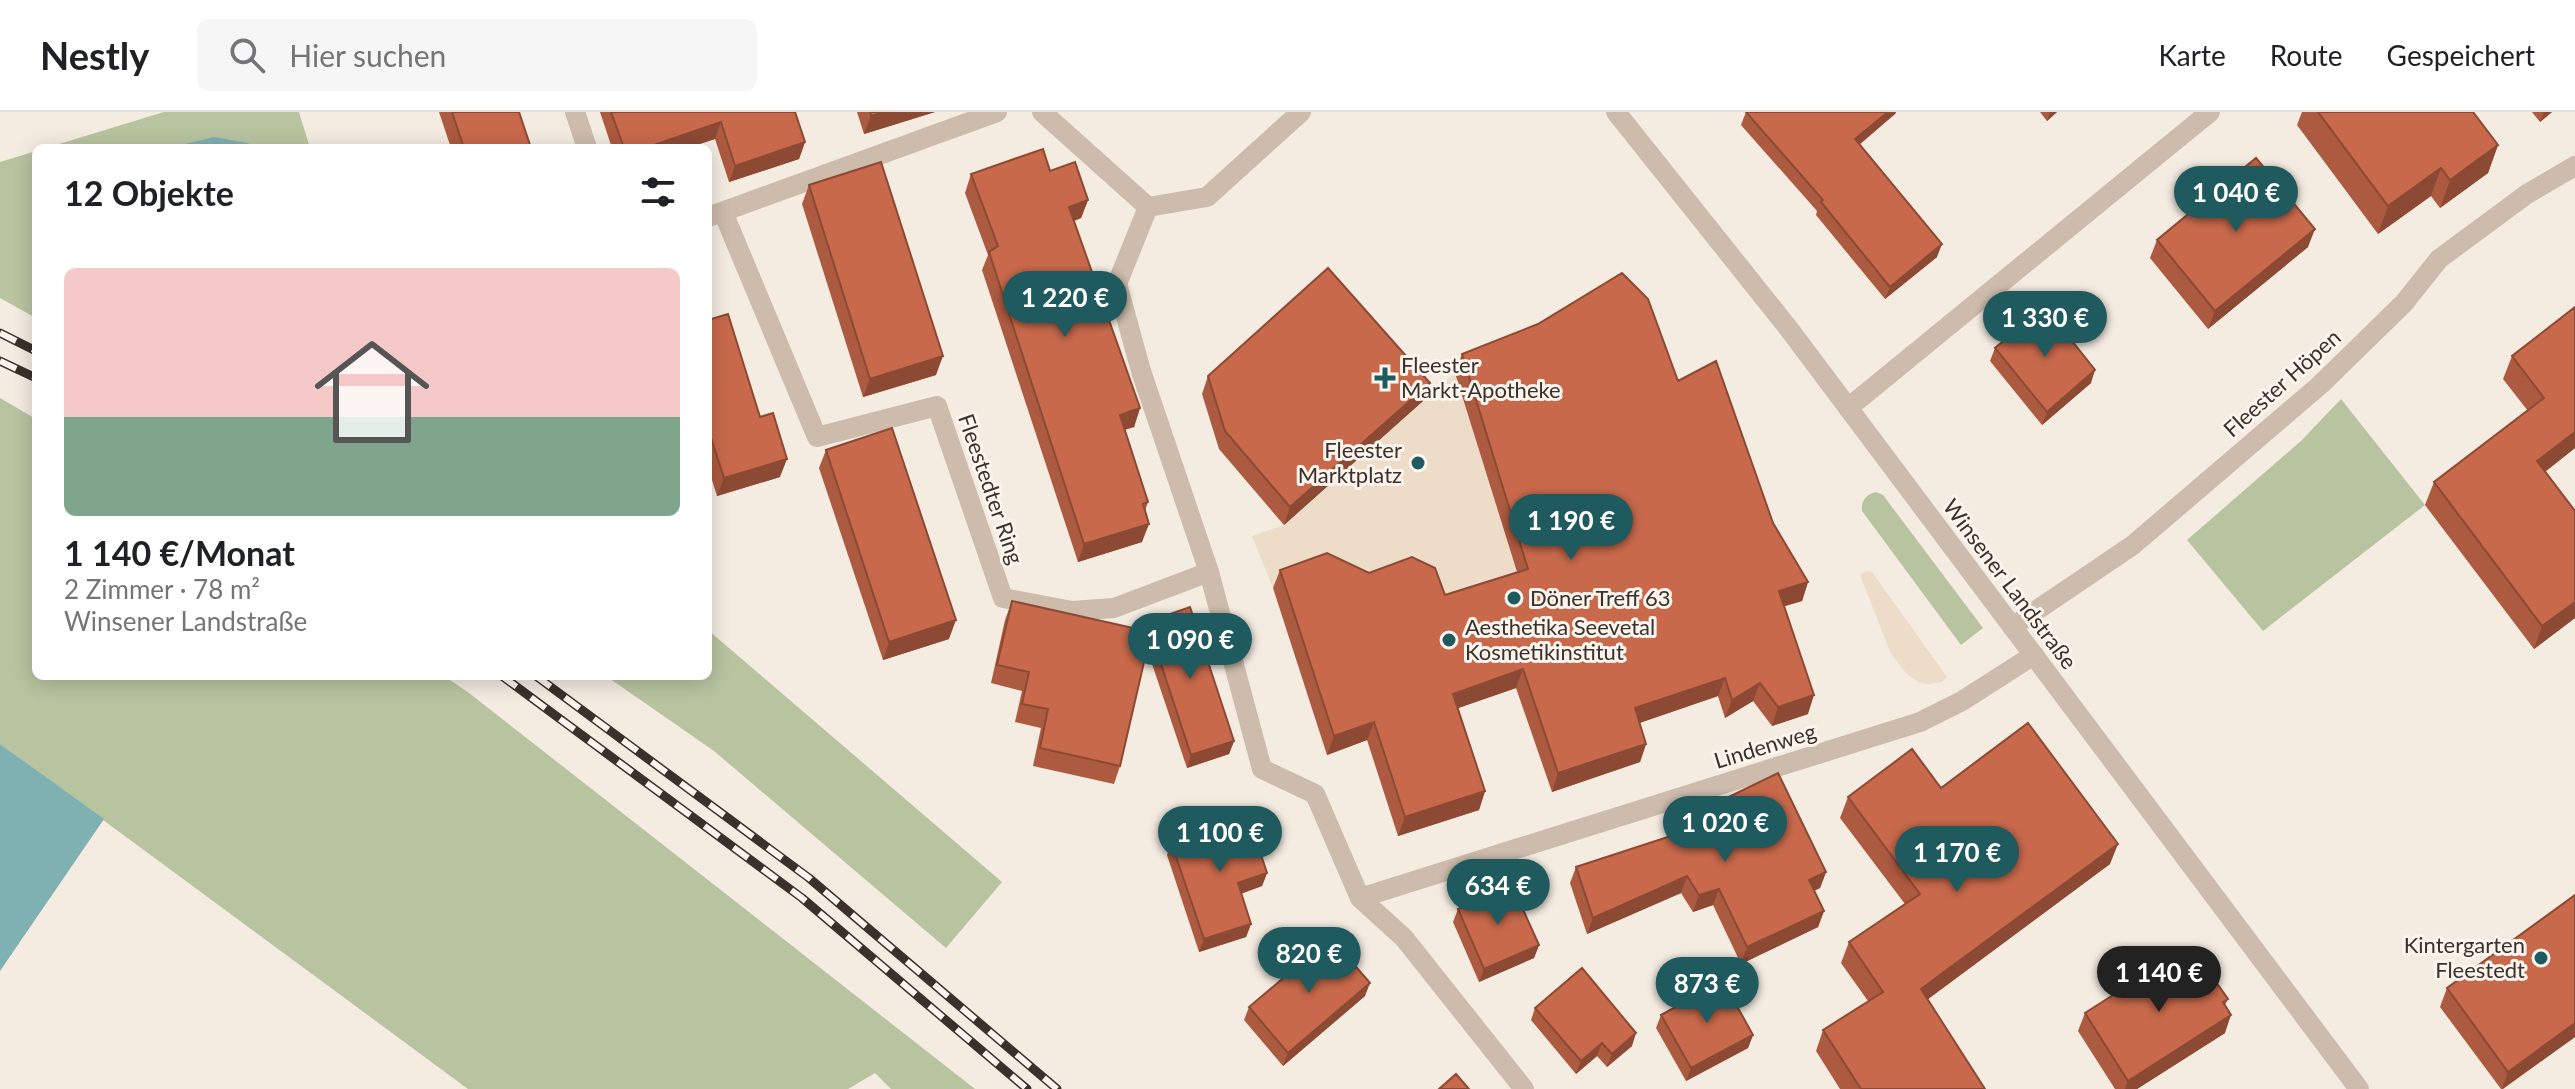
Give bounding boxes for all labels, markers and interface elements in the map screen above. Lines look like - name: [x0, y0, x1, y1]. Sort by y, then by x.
- search box: [197, 19, 757, 91]
- text: Nestly: [40, 32, 149, 78]
- icon: search: [225, 33, 269, 77]
- text: Hier suchen: [289, 37, 446, 73]
- text: Karte: [2158, 38, 2226, 72]
- text: Route: [2270, 38, 2343, 72]
- text: Gespeichert: [2387, 38, 2535, 72]
- pin: 1 040 €: [2162, 166, 2310, 234]
- icon: filters: [636, 170, 680, 214]
- text: 12 Objekte: [64, 172, 234, 213]
- text: 1 040 €: [2192, 176, 2280, 208]
- pin: 1 220 €: [991, 271, 1139, 339]
- text: 1 220 €: [1021, 281, 1109, 313]
- pin: 1 330 €: [1971, 291, 2119, 359]
- text: 1 330 €: [2001, 301, 2089, 333]
- icon: home: [300, 320, 444, 464]
- street label: Fleester Höpen: [2218, 323, 2346, 442]
- place label: Fleester Markt-Apotheke: [1401, 351, 1561, 403]
- marker: Fleester Markt-Apotheke: [1376, 369, 1394, 387]
- street label: Fleestedter Ring: [953, 410, 1030, 568]
- place label: Fleester Marktplatz: [1298, 436, 1402, 488]
- marker: Fleester Marktplatz: [1409, 454, 1427, 472]
- street label: Winsener Landstraße: [1938, 493, 2083, 674]
- pin: 1 190 €: [1497, 494, 1645, 562]
- text: 1 190 €: [1527, 504, 1615, 536]
- text: 1 140 €/Monat: [64, 532, 295, 573]
- text: 2 Zimmer · 78 m²: [64, 573, 260, 605]
- place label: Döner Treff 63: [1530, 584, 1670, 611]
- marker: Döner Treff 63: [1505, 589, 1523, 607]
- text: Winsener Landstraße: [64, 605, 307, 637]
- pin: 1 090 €: [1116, 613, 1264, 681]
- place label: Aesthetika Seevetal Kosmetikinstitut: [1465, 613, 1655, 665]
- text: 1 090 €: [1146, 623, 1234, 655]
- marker: Aesthetika Seevetal Kosmetikinstitut: [1440, 631, 1458, 649]
- street label: Lindenweg: [1711, 717, 1819, 774]
- pin: 1 020 €: [1651, 796, 1799, 864]
- pin: 1 100 €: [1146, 806, 1294, 874]
- text: 1 020 €: [1681, 806, 1769, 838]
- text: 1 100 €: [1176, 816, 1264, 848]
- pin: 1 170 €: [1883, 826, 2031, 894]
- text: 1 170 €: [1913, 836, 2001, 868]
- pin: 634 €: [1442, 859, 1554, 927]
- text: 634 €: [1465, 869, 1531, 901]
- pin: 820 €: [1253, 927, 1365, 995]
- place label: Kintergarten Fleestedt: [2404, 931, 2525, 983]
- text: 820 €: [1276, 937, 1342, 969]
- pin: 1 140 €: [2085, 946, 2233, 1014]
- marker: Kintergarten Fleestedt: [2532, 949, 2550, 967]
- text: 1 140 €: [2115, 956, 2203, 988]
- pin: 873 €: [1651, 957, 1763, 1025]
- text: 873 €: [1674, 967, 1740, 999]

